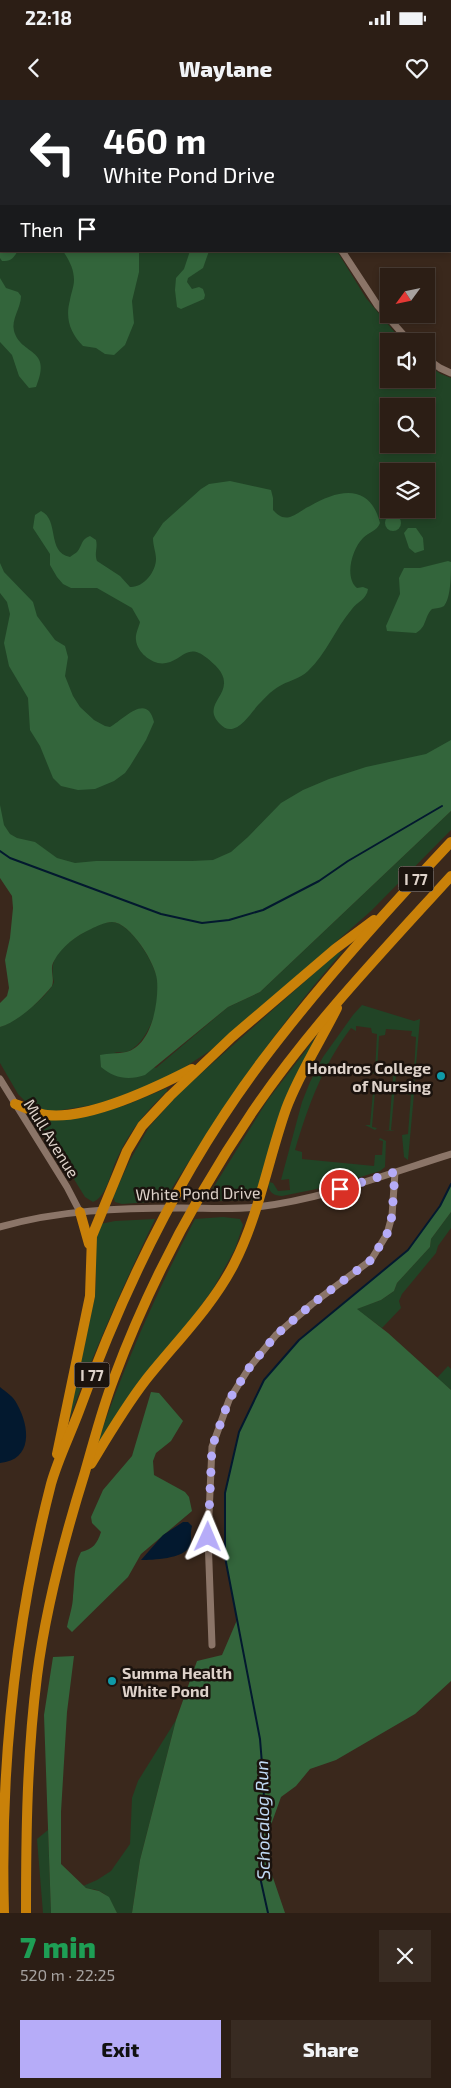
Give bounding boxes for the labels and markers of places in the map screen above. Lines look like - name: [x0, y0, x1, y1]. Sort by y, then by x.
- place label: Hondros College of Nursing: [307, 1058, 432, 1095]
- marker: Hondros College of Nursing: [435, 1070, 447, 1082]
- pin: [319, 1168, 361, 1210]
- place label: Summa Health White Pond: [122, 1663, 232, 1700]
- marker: Summa Health White Pond: [106, 1675, 118, 1687]

